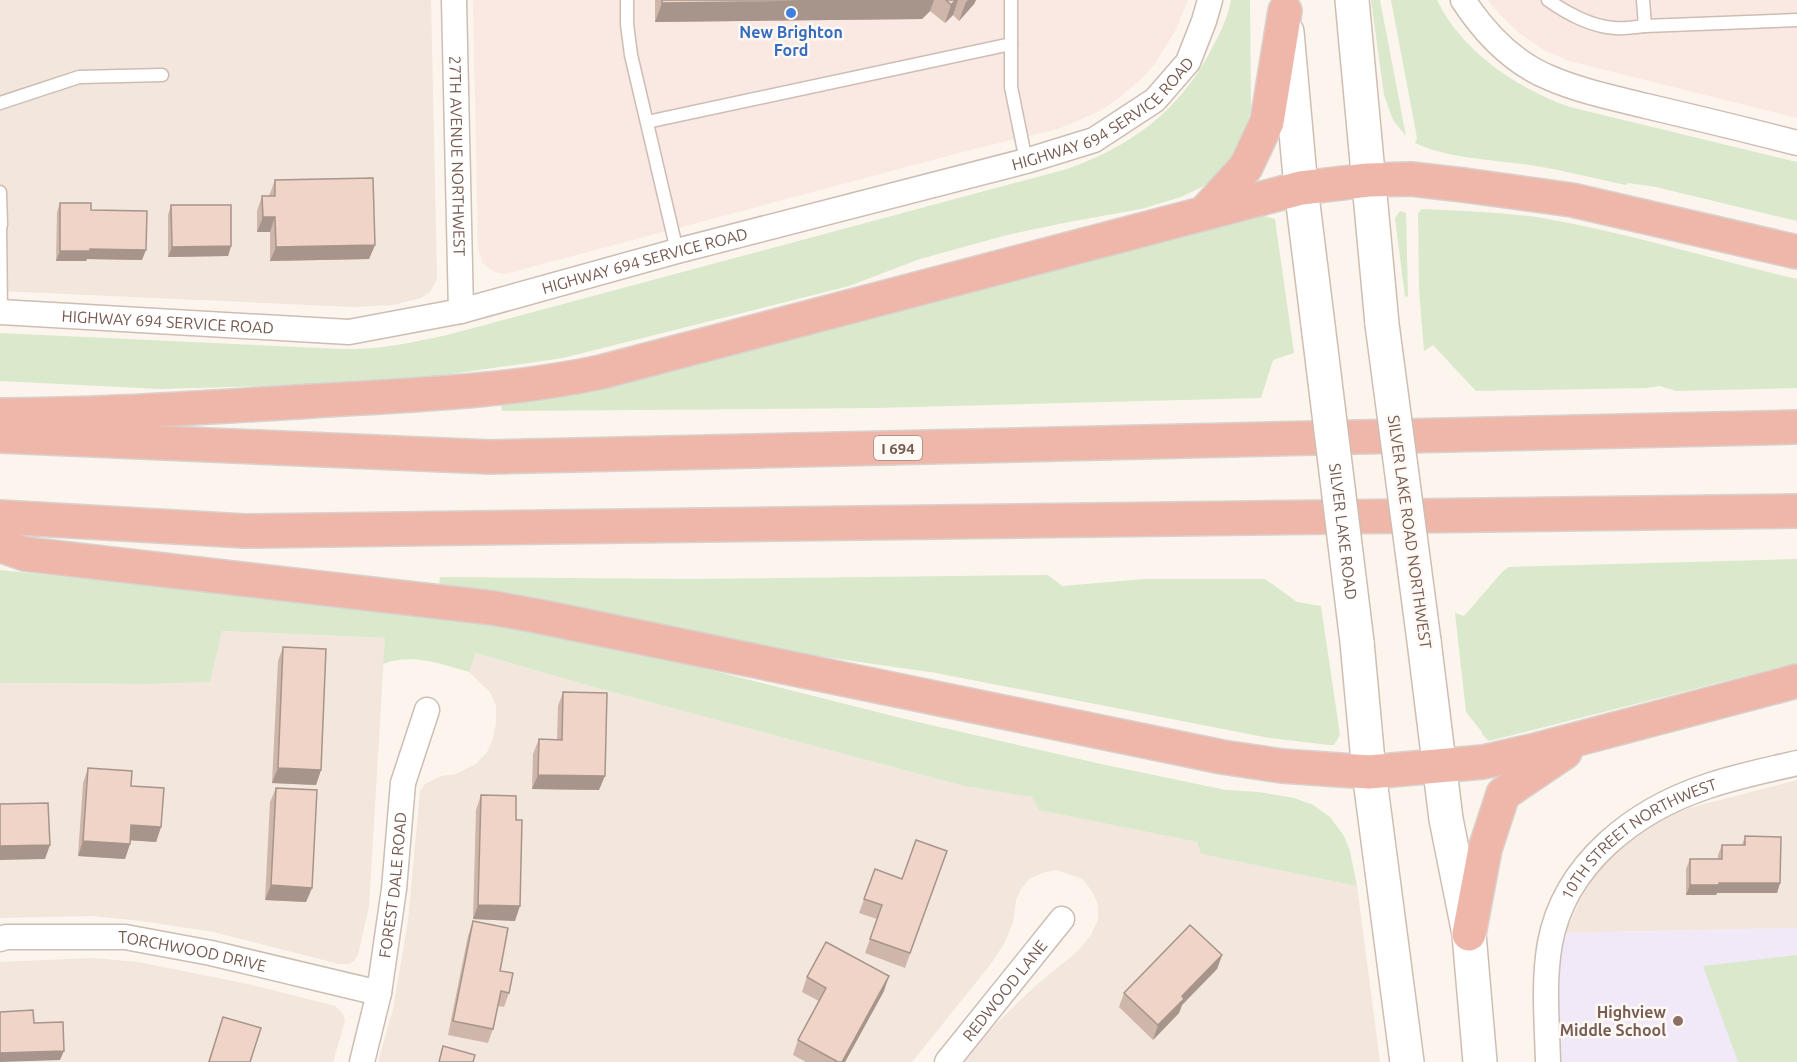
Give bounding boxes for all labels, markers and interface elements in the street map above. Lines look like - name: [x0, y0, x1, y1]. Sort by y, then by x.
- marker: New Brighton Ford: [784, 6, 798, 20]
- place label: New Brighton Ford: [739, 23, 843, 59]
- street label: HIGHWAY 694 SERVICE ROAD: [1010, 53, 1197, 173]
- street label: 27TH AVENUE NORTHWEST: [446, 56, 469, 256]
- street label: HIGHWAY 694 SERVICE ROAD: [540, 224, 750, 297]
- street label: HIGHWAY 694 SERVICE ROAD: [61, 307, 274, 337]
- street label: SILVER LAKE ROAD NORTHWEST: [1385, 414, 1435, 650]
- road number: I 694: [874, 436, 922, 460]
- street label: SILVER LAKE ROAD: [1326, 462, 1361, 601]
- street label: 10TH STREET NORTHWEST: [1557, 775, 1719, 902]
- street label: FOREST DALE ROAD: [375, 811, 410, 959]
- street label: TORCHWOOD DRIVE: [118, 928, 268, 975]
- street label: REDWOOD LANE: [959, 936, 1051, 1044]
- place label: Highview Middle School: [1560, 1003, 1666, 1039]
- marker: Highview Middle School: [1671, 1014, 1685, 1028]

